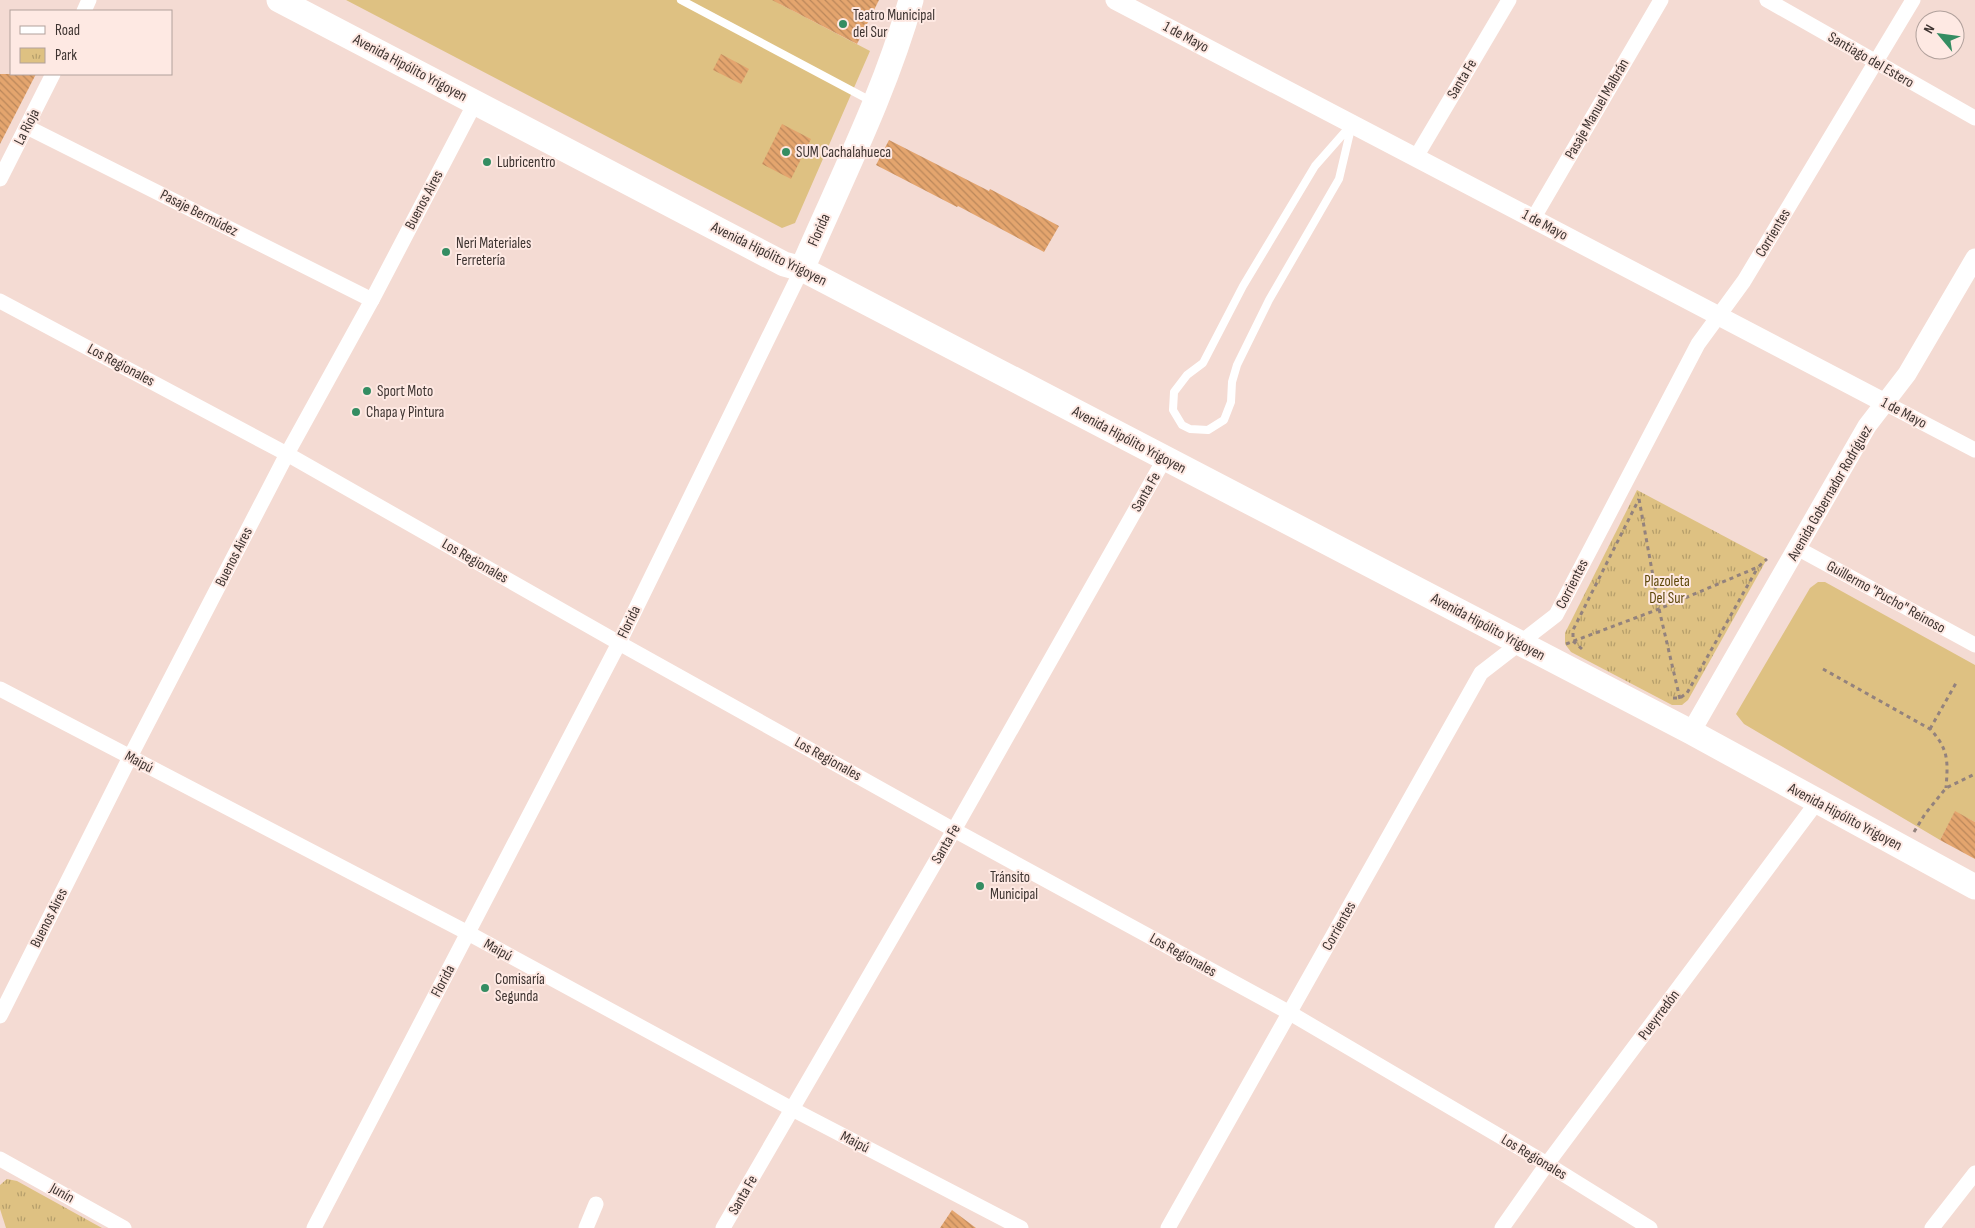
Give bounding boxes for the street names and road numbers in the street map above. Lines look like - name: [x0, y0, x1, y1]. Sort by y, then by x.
- street label: 1 de Mayo: [1160, 17, 1212, 57]
- street label: Santiago del Estero: [1825, 28, 1917, 92]
- street label: Avenida Hipólito Yrigoyen: [349, 29, 470, 106]
- street label: Pasaje Manuel Malbrán: [1561, 55, 1633, 163]
- street label: Santa Fe: [1443, 56, 1481, 102]
- street label: La Rioja: [10, 106, 44, 148]
- street label: Buenos Aires: [401, 167, 447, 233]
- street label: Pasaje Bermúdez: [157, 185, 242, 241]
- street label: 1 de Mayo: [1519, 205, 1571, 245]
- street label: Corrientes: [1751, 205, 1795, 261]
- street label: Florida: [803, 210, 835, 249]
- street label: Avenida Hipólito Yrigoyen: [707, 217, 830, 290]
- street label: Los Regionales: [84, 339, 158, 391]
- street label: 1 de Mayo: [1878, 393, 1930, 433]
- street label: Avenida Hipólito Yrigoyen: [1068, 401, 1189, 478]
- street label: Avenida Gobernador Rodríguez: [1783, 421, 1877, 565]
- street label: Santa Fe: [1127, 469, 1165, 515]
- street label: Buenos Aires: [211, 524, 257, 590]
- street label: Los Regionales: [438, 534, 512, 588]
- street label: Corrientes: [1551, 556, 1593, 612]
- street label: Guillermo "Pucho" Reinoso: [1823, 556, 1949, 638]
- street label: Avenida Hipólito Yrigoyen: [1427, 588, 1548, 665]
- street label: Florida: [613, 602, 645, 641]
- street label: Los Regionales: [791, 733, 865, 785]
- street label: Maipú: [121, 747, 157, 777]
- street label: Avenida Hipólito Yrigoyen: [1784, 778, 1905, 855]
- street label: Santa Fe: [927, 821, 965, 867]
- street label: Buenos Aires: [26, 885, 72, 951]
- street label: Corrientes: [1318, 898, 1360, 954]
- street label: Los Regionales: [1146, 929, 1220, 981]
- street label: Maipú: [480, 934, 516, 966]
- street label: Florida: [427, 961, 459, 1000]
- street label: Pueyrredón: [1634, 986, 1684, 1044]
- street label: Maipú: [837, 1127, 873, 1157]
- street label: Los Regionales: [1498, 1130, 1570, 1184]
- street label: Santa Fe: [724, 1172, 762, 1218]
- street label: Junín: [46, 1178, 78, 1207]

